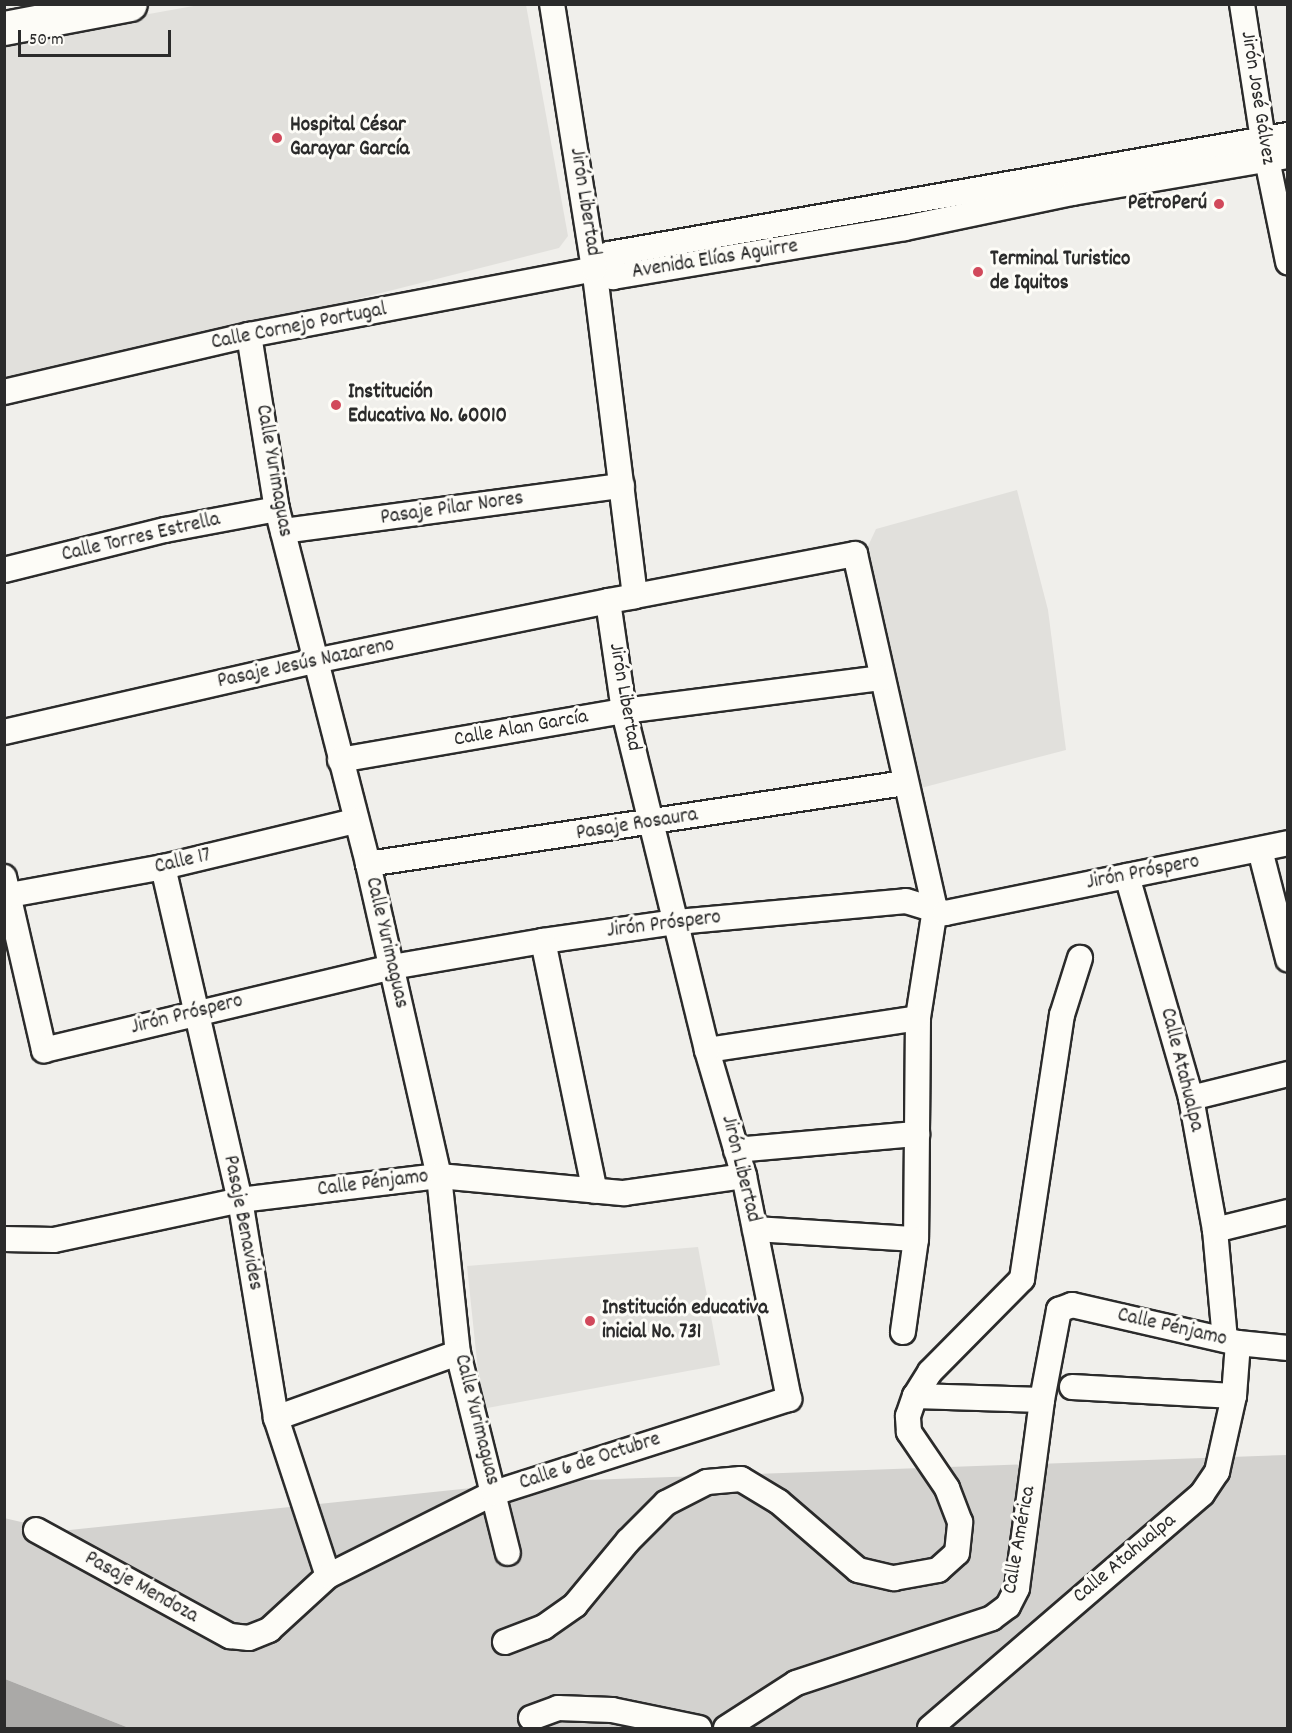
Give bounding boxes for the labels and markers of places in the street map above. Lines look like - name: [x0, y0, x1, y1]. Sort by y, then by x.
- place label: Hospital César Garayar García: [290, 113, 409, 163]
- marker: Hospital César Garayar García: [268, 129, 286, 147]
- place label: PetroPerú: [1128, 191, 1207, 217]
- marker: PetroPerú: [1212, 197, 1226, 211]
- place label: Terminal Turistico de Iquitos: [990, 247, 1130, 297]
- marker: Terminal Turistico de Iquitos: [971, 265, 985, 279]
- place label: Institución Educativa No. 60010: [348, 380, 507, 430]
- marker: Institución Educativa No. 60010: [329, 398, 343, 412]
- place label: Institución educativa inicial No. 731: [602, 1296, 768, 1346]
- marker: Institución educativa inicial No. 731: [583, 1314, 597, 1328]

